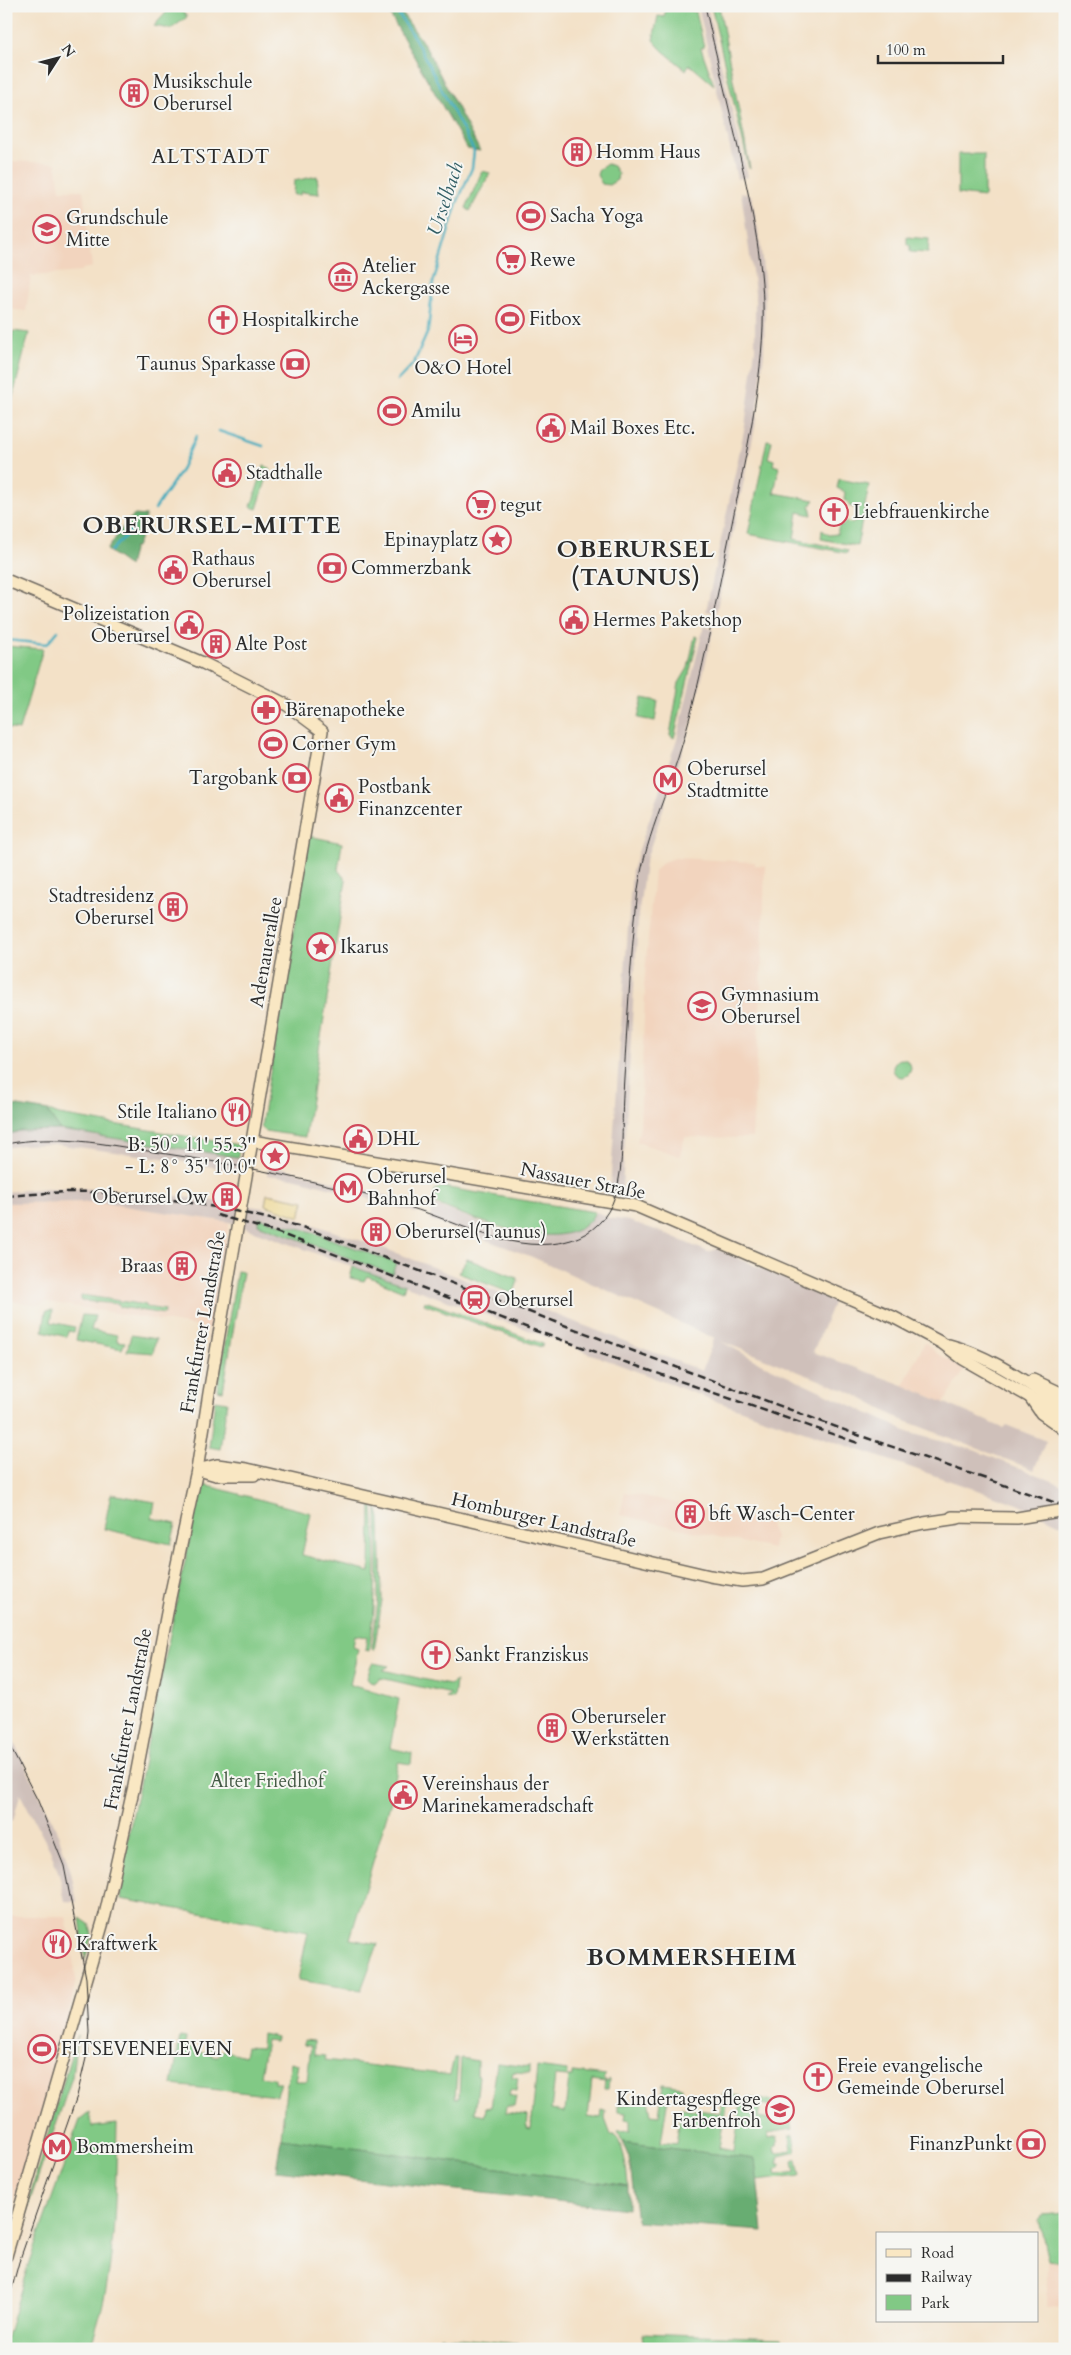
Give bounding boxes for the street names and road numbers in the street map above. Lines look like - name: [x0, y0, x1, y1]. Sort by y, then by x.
- street label: Adenauerallee: [243, 894, 289, 1010]
- street label: Nassauer Straße: [518, 1156, 648, 1206]
- street label: Frankfurter Landstraße: [174, 1229, 232, 1415]
- street label: Homburger Landstraße: [449, 1486, 639, 1554]
- street label: Frankfurter Landstraße: [98, 1626, 158, 1812]

